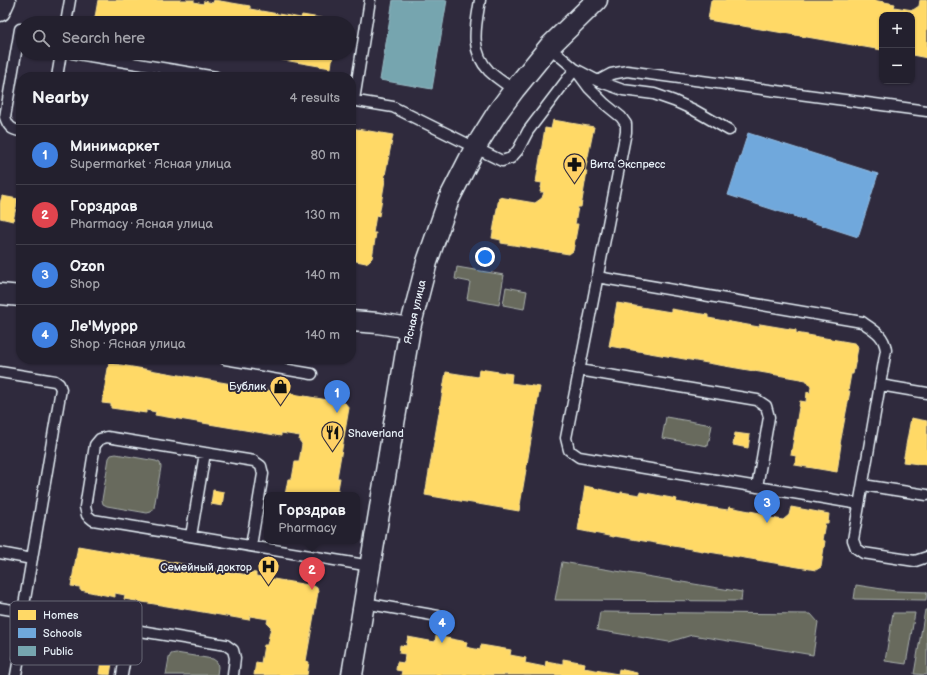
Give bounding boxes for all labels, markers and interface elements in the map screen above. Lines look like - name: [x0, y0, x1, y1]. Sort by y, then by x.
- map controls: [879, 12, 915, 84]
- button: +: [879, 12, 915, 48]
- search box: [16, 16, 356, 60]
- icon: search: [30, 27, 52, 49]
- text: Search here: [62, 29, 145, 48]
- button: −: [879, 48, 915, 84]
- text: Nearby: [32, 88, 89, 108]
- text: 4 results: [290, 90, 340, 106]
- text: Минимаркет: [70, 137, 159, 156]
- text: 1: [42, 147, 48, 163]
- text: 80 m: [311, 147, 340, 163]
- pharmacy icon: Вита Экспресс: [562, 151, 588, 184]
- text: Supermarket · Ясная улица: [70, 156, 231, 172]
- place label: Вита Экспресс: [590, 158, 666, 171]
- text: Горздрав: [70, 197, 137, 216]
- text: 2: [41, 207, 49, 223]
- text: 130 m: [305, 207, 340, 223]
- text: Pharmacy · Ясная улица: [70, 216, 213, 232]
- your location: [475, 247, 495, 267]
- text: Ozon: [70, 257, 105, 276]
- text: 3: [41, 267, 49, 283]
- text: 140 m: [305, 267, 340, 283]
- text: Shop: [70, 276, 100, 292]
- street label: Ясная улица: [401, 278, 429, 345]
- text: Ле'Муррр: [70, 317, 138, 336]
- text: 4: [41, 327, 49, 343]
- text: 140 m: [305, 327, 340, 343]
- text: Shop · Ясная улица: [70, 336, 186, 352]
- shop icon: Бублик: [268, 373, 294, 406]
- place label: Бублик: [229, 380, 266, 393]
- pin: 1: [324, 380, 350, 413]
- restaurant icon: Shaverland: [319, 420, 345, 453]
- place label: Shaverland: [348, 427, 404, 440]
- pin: 3: [754, 490, 780, 523]
- popup: [264, 492, 360, 544]
- text: Горздрав: [278, 501, 346, 520]
- text: Pharmacy: [278, 520, 337, 536]
- hospital icon: Семейный доктор: [255, 554, 281, 587]
- pin: 2: [299, 557, 325, 590]
- place label: Семейный доктор: [160, 561, 253, 574]
- legend: [10, 601, 142, 665]
- text: Homes: [43, 609, 79, 622]
- pin: 4: [429, 610, 455, 643]
- text: Schools: [43, 627, 83, 640]
- text: Public: [43, 645, 73, 658]

